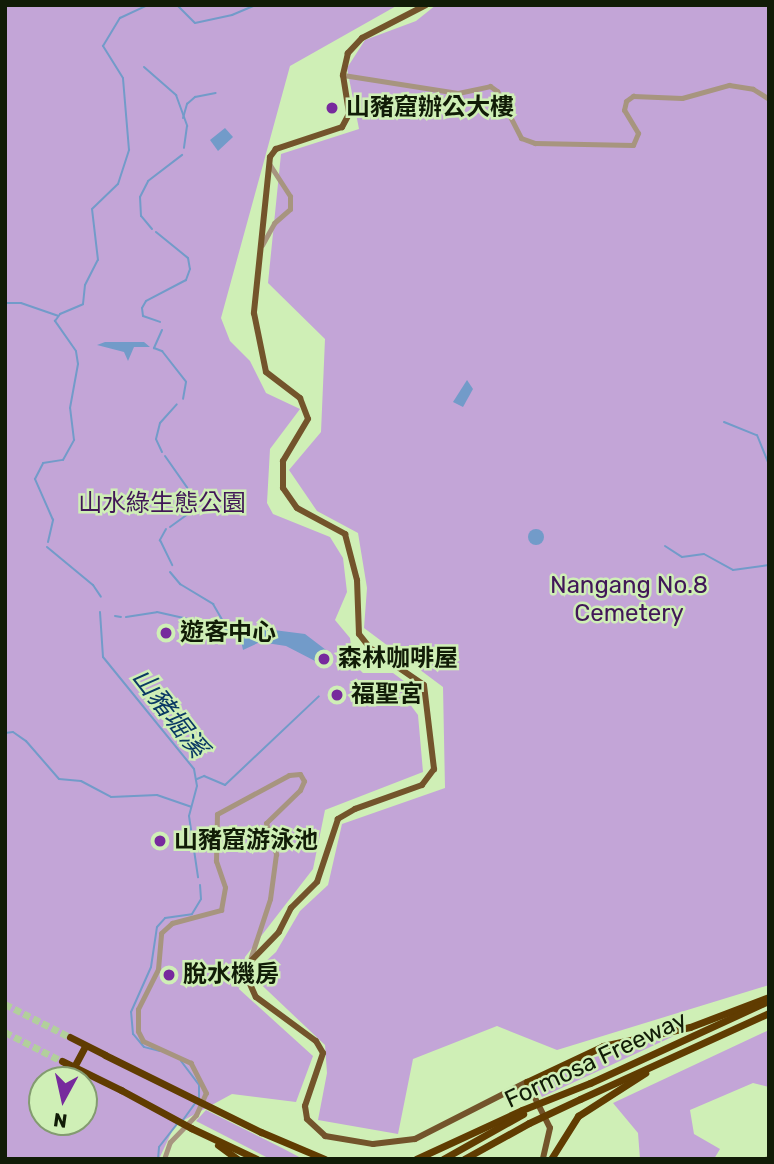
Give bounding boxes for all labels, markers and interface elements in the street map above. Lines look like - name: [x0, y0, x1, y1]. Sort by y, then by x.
- place label: 山豬窟辦公大樓: [346, 94, 514, 122]
- marker: 山豬窟辦公大樓: [324, 100, 340, 116]
- park label: 山水綠生態公園: [78, 490, 246, 518]
- park label: Nangang No.8 Cemetery: [550, 572, 708, 628]
- place label: 遊客中心: [180, 619, 276, 647]
- marker: 遊客中心: [158, 625, 174, 641]
- place label: 森林咖啡屋: [338, 645, 458, 673]
- marker: 森林咖啡屋: [316, 651, 332, 667]
- water label: 山豬堀溪: [125, 662, 213, 764]
- place label: 福聖宮: [351, 681, 423, 709]
- marker: 福聖宮: [329, 687, 345, 703]
- place label: 山豬窟游泳池: [174, 827, 318, 855]
- marker: 山豬窟游泳池: [152, 833, 168, 849]
- place label: 脫水機房: [183, 961, 279, 989]
- marker: 脫水機房: [161, 967, 177, 983]
- street label: Formosa Freeway: [500, 1005, 692, 1115]
- north arrow: [28, 1066, 98, 1136]
- text: N: [52, 1108, 69, 1133]

